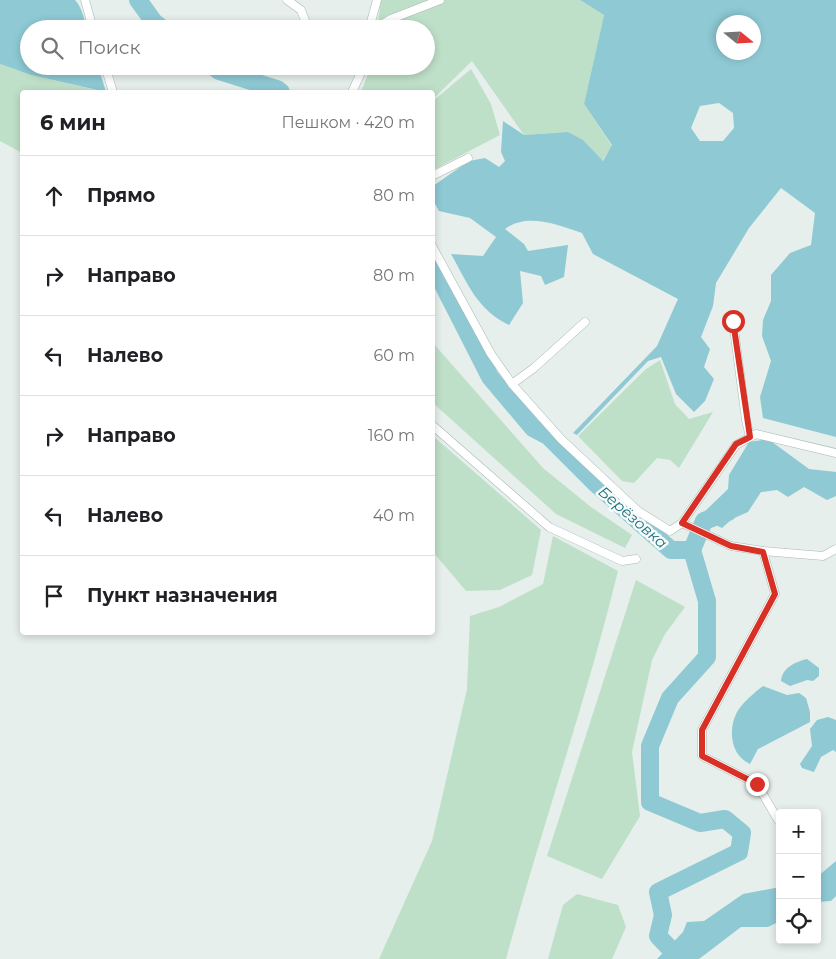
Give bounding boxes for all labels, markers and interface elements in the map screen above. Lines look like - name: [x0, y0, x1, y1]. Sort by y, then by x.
- north arrow: [716, 15, 761, 60]
- search box: [20, 20, 435, 75]
- icon: search: [38, 34, 66, 62]
- text: Поиск: [78, 36, 141, 59]
- text: 6 мин: [40, 110, 106, 135]
- text: Пешком · 420 m: [281, 113, 415, 132]
- icon: ahead: [40, 182, 68, 210]
- text: Прямо: [87, 184, 155, 207]
- text: 80 m: [373, 186, 415, 205]
- icon: right: [40, 262, 68, 290]
- text: Направо: [87, 264, 176, 287]
- text: 80 m: [373, 266, 415, 285]
- route start: [722, 310, 745, 333]
- icon: left: [40, 342, 68, 370]
- text: Налево: [87, 344, 163, 367]
- text: 60 m: [373, 346, 415, 365]
- icon: right: [40, 422, 68, 450]
- text: Направо: [87, 424, 176, 447]
- text: 160 m: [368, 426, 415, 445]
- water label: Берёзовка: [595, 482, 671, 552]
- icon: left: [40, 502, 68, 530]
- text: Налево: [87, 504, 163, 527]
- text: 40 m: [373, 506, 415, 525]
- icon: arrive: [40, 582, 68, 610]
- text: Пункт назначения: [87, 584, 278, 607]
- route end: [746, 773, 769, 796]
- map controls: [776, 809, 821, 944]
- button: +: [776, 809, 821, 854]
- button: −: [776, 854, 821, 899]
- button: locate: [776, 899, 821, 944]

